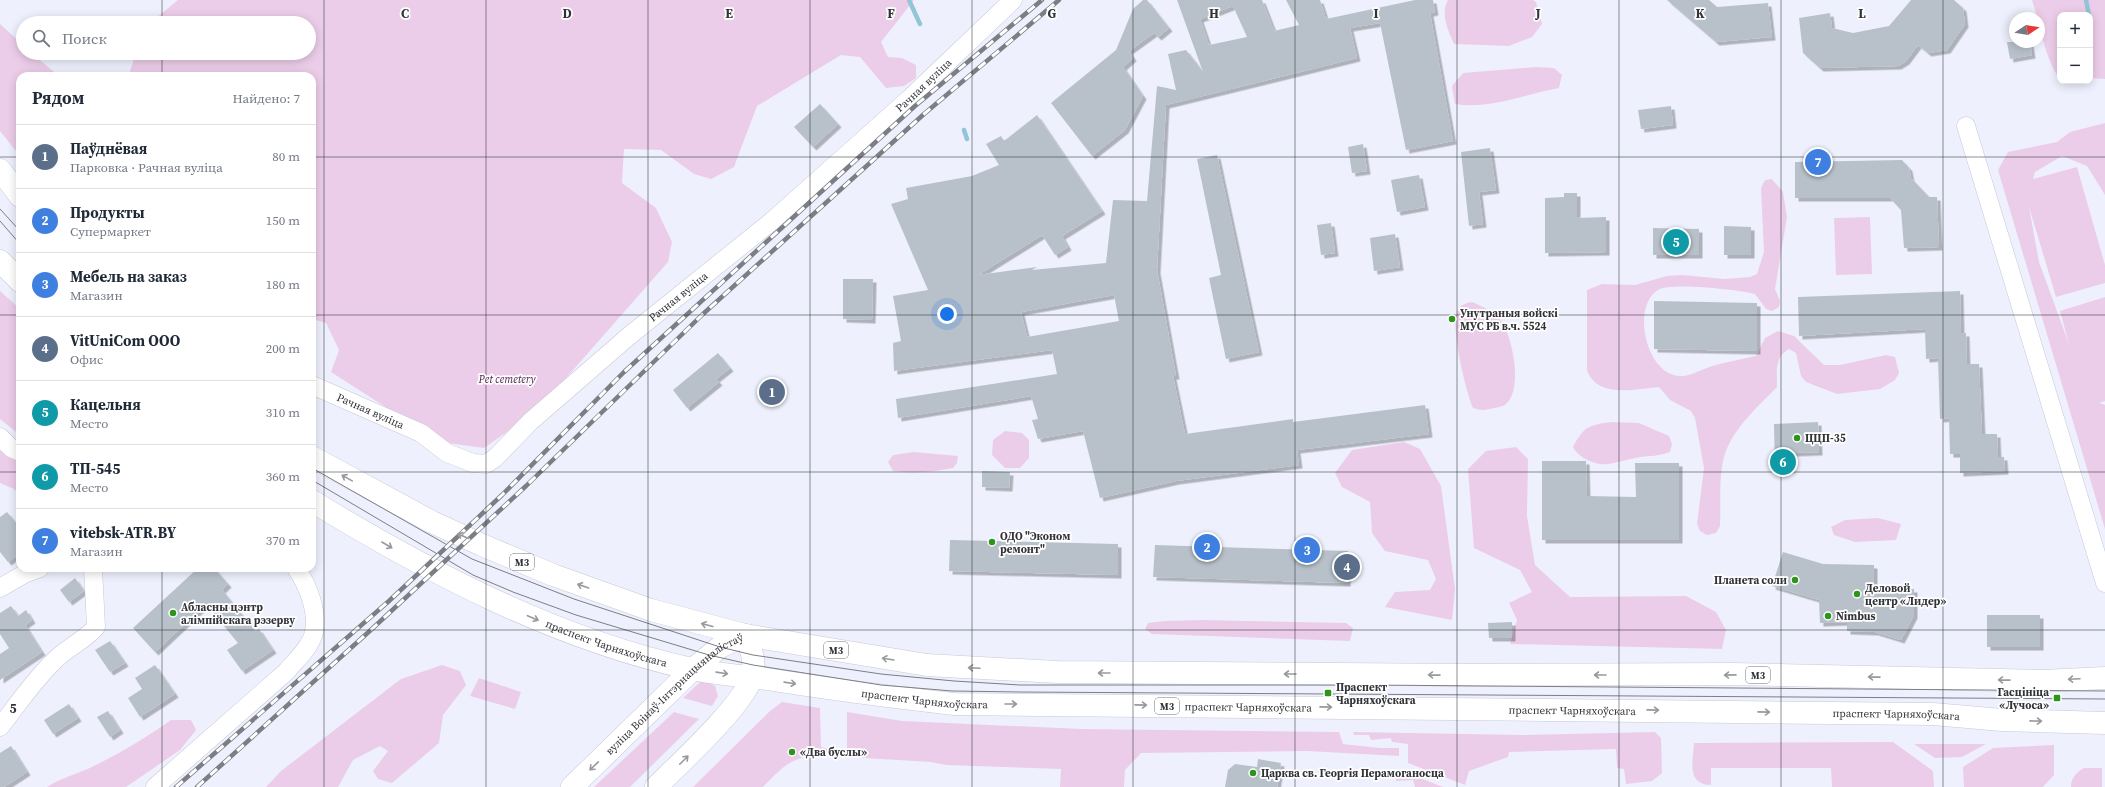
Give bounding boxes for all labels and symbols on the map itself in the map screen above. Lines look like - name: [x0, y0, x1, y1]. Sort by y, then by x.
- text: C: [401, 5, 409, 22]
- text: D: [562, 5, 572, 22]
- text: E: [725, 5, 733, 22]
- text: F: [887, 5, 895, 22]
- text: G: [1048, 5, 1057, 22]
- text: H: [1209, 5, 1219, 22]
- text: I: [1373, 5, 1379, 22]
- text: J: [1534, 5, 1541, 22]
- text: K: [1695, 5, 1705, 22]
- text: L: [1858, 5, 1866, 22]
- north arrow: [2009, 12, 2045, 48]
- street label: Рачная вуліца: [893, 55, 955, 115]
- pin: 7: [1805, 147, 1831, 177]
- pin: 5: [1663, 227, 1689, 257]
- street label: Рачная вуліца: [646, 268, 711, 325]
- your location: [937, 304, 957, 324]
- place label: Унутраныя войскі МУС РБ в.ч. 5524: [1460, 306, 1558, 334]
- marker: Унутраныя войскі МУС РБ в.ч. 5524: [1447, 314, 1457, 324]
- park label: Pet cemetery: [477, 372, 536, 387]
- pin: 1: [759, 377, 785, 407]
- street label: Рачная вуліца: [335, 390, 407, 433]
- place label: ЦЦП-35: [1805, 431, 1846, 446]
- marker: ЦЦП-35: [1792, 433, 1802, 443]
- pin: 6: [1770, 447, 1796, 477]
- one-way arrow: [341, 473, 353, 481]
- place label: ОДО "Эконом ремонт": [1000, 529, 1070, 557]
- one-way arrow: [458, 532, 470, 539]
- pin: 2: [1194, 532, 1220, 562]
- pin: 3: [1294, 535, 1320, 565]
- marker: ОДО "Эконом ремонт": [987, 537, 997, 547]
- one-way arrow: [381, 542, 393, 550]
- pin: 4: [1334, 552, 1360, 582]
- road number: М3: [510, 554, 534, 570]
- place label: Планета соли: [1714, 573, 1787, 588]
- marker: Планета соли: [1790, 575, 1800, 585]
- place label: Деловой центр «Лидер»: [1865, 581, 1946, 609]
- one-way arrow: [577, 582, 590, 589]
- marker: Деловой центр «Лидер»: [1852, 589, 1862, 599]
- place label: Абласны цэнтр алімпійскага рэзерву: [181, 600, 295, 628]
- marker: Абласны цэнтр алімпійскага рэзерву: [168, 608, 178, 618]
- place label: Nimbus: [1836, 609, 1876, 624]
- marker: Nimbus: [1823, 611, 1833, 621]
- one-way arrow: [526, 614, 538, 622]
- street label: праспект Чарняхоўскага: [543, 616, 669, 671]
- one-way arrow: [701, 621, 714, 628]
- street label: вуліца Воінаў-Інтэрнацыяналістаў: [602, 630, 746, 758]
- road number: М3: [824, 642, 848, 658]
- one-way arrow: [882, 655, 895, 663]
- one-way arrow: [968, 664, 981, 671]
- road number: М3: [1746, 667, 1770, 683]
- one-way arrow: [716, 669, 729, 677]
- one-way arrow: [1098, 669, 1111, 677]
- one-way arrow: [1284, 670, 1297, 678]
- one-way arrow: [1428, 671, 1441, 679]
- one-way arrow: [1594, 671, 1607, 679]
- one-way arrow: [1724, 671, 1737, 678]
- one-way arrow: [1868, 673, 1881, 681]
- one-way arrow: [2068, 675, 2081, 682]
- one-way arrow: [1998, 676, 2011, 684]
- one-way arrow: [783, 679, 796, 687]
- place label: Праспект Чарняхоўскага: [1336, 680, 1416, 708]
- place label: Гасцініца «Лучоса»: [1998, 685, 2049, 713]
- street label: праспект Чарняхоўскага: [860, 686, 988, 712]
- marker: Праспект Чарняхоўскага: [1323, 688, 1333, 698]
- marker: Гасцініца «Лучоса»: [2052, 693, 2062, 703]
- road number: М3: [1155, 698, 1179, 714]
- street label: праспект Чарняхоўскага: [1184, 699, 1312, 716]
- text: 5: [9, 700, 17, 717]
- one-way arrow: [1004, 701, 1017, 708]
- one-way arrow: [1134, 701, 1147, 709]
- one-way arrow: [1319, 703, 1332, 711]
- street label: праспект Чарняхоўскага: [1508, 703, 1636, 719]
- one-way arrow: [1646, 706, 1659, 714]
- street label: праспект Чарняхоўскага: [1832, 706, 1961, 724]
- one-way arrow: [1757, 708, 1770, 715]
- one-way arrow: [2029, 717, 2042, 725]
- place label: «Два буслы»: [800, 745, 867, 760]
- marker: «Два буслы»: [787, 747, 797, 757]
- one-way arrow: [679, 755, 689, 764]
- one-way arrow: [589, 761, 599, 771]
- place label: Царква св. Георгія Перамоганосца: [1261, 766, 1444, 781]
- marker: Царква св. Георгія Перамоганосца: [1248, 768, 1258, 778]

